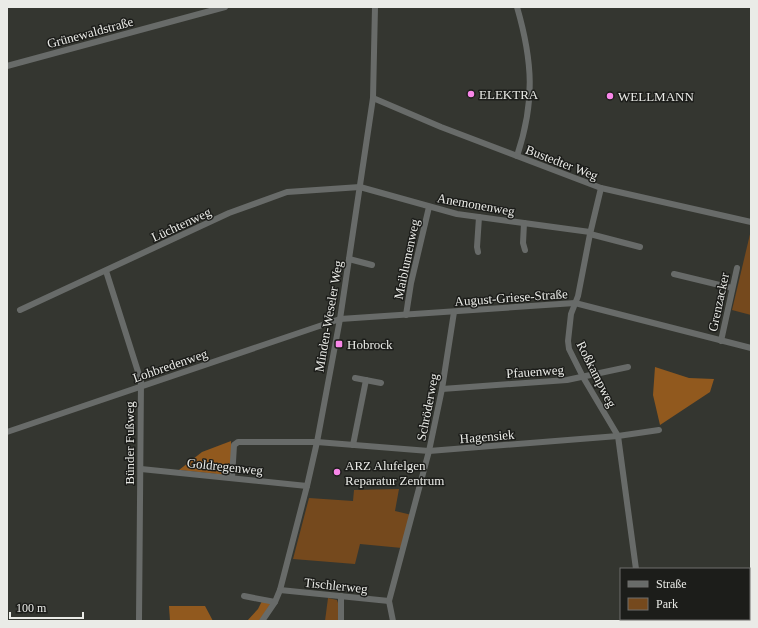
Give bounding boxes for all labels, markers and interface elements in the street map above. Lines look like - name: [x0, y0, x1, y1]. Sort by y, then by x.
- street label: Grünewaldstraße: [45, 14, 135, 51]
- place label: ELEKTRA: [479, 87, 539, 102]
- marker: ELEKTRA: [466, 89, 476, 99]
- place label: WELLMANN: [618, 89, 694, 104]
- marker: WELLMANN: [605, 91, 615, 101]
- street label: Bustedter Weg: [523, 142, 601, 183]
- street label: Anemonenweg: [436, 190, 516, 219]
- street label: Lüchtenweg: [149, 204, 214, 245]
- street label: Maiblumenweg: [391, 217, 422, 301]
- street label: Minden-Weseler Weg: [311, 259, 346, 373]
- street label: Grenzacker: [705, 271, 732, 333]
- street label: August-Griese-Straße: [454, 286, 568, 309]
- place label: Hobrock: [347, 337, 393, 352]
- marker: Hobrock: [334, 339, 344, 349]
- street label: Roßkampweg: [573, 339, 620, 410]
- street label: Lohbredenweg: [131, 346, 210, 385]
- street label: Pfauenweg: [506, 362, 565, 381]
- street label: Schröderweg: [414, 372, 441, 442]
- street label: Bünder Fußweg: [122, 401, 137, 485]
- street label: Hagensiek: [459, 427, 516, 446]
- street label: Goldregenweg: [186, 455, 264, 478]
- place label: ARZ Alufelgen Reparatur Zentrum: [345, 458, 444, 488]
- marker: ARZ Alufelgen Reparatur Zentrum: [332, 467, 342, 477]
- legend: [620, 568, 750, 620]
- street label: Tischlerweg: [303, 575, 369, 596]
- text: Straße: [656, 577, 687, 591]
- scale bar: [10, 594, 83, 620]
- text: Park: [656, 597, 678, 611]
- text: 100 m: [16, 601, 47, 615]

